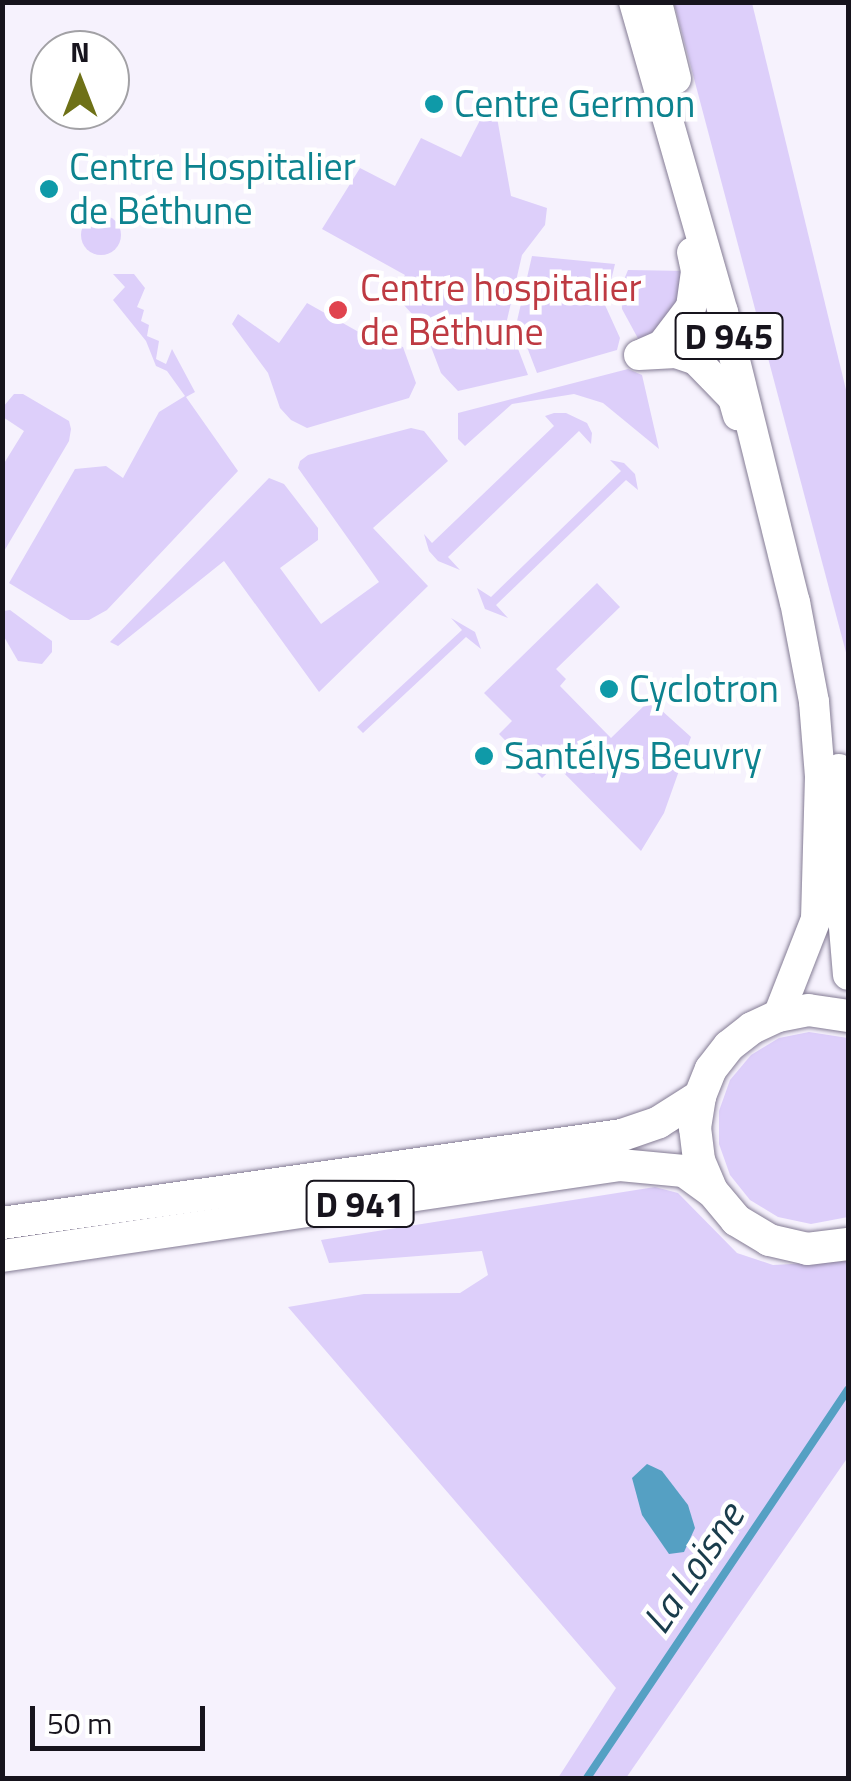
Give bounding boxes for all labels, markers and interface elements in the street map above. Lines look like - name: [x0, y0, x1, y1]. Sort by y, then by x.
- north arrow: [30, 30, 130, 130]
- text: N: [70, 30, 90, 73]
- place label: Centre Germon: [454, 81, 695, 127]
- marker: Centre Germon: [423, 93, 445, 115]
- place label: Centre Hospitalier de Béthune: [69, 144, 356, 233]
- marker: Centre Hospitalier de Béthune: [38, 178, 60, 200]
- place label: Centre hospitalier de Béthune: [360, 265, 642, 354]
- marker: Centre hospitalier de Béthune: [325, 297, 351, 323]
- road number: D 945: [674, 306, 784, 366]
- place label: Cyclotron: [629, 666, 779, 712]
- marker: Cyclotron: [598, 678, 620, 700]
- place label: Santélys Beuvry: [504, 733, 762, 779]
- marker: Santélys Beuvry: [473, 745, 495, 767]
- road number: D 941: [305, 1174, 415, 1234]
- water label: La Loisne: [632, 1494, 754, 1642]
- scale bar: [35, 1686, 210, 1748]
- text: 50 m: [47, 1700, 112, 1746]

